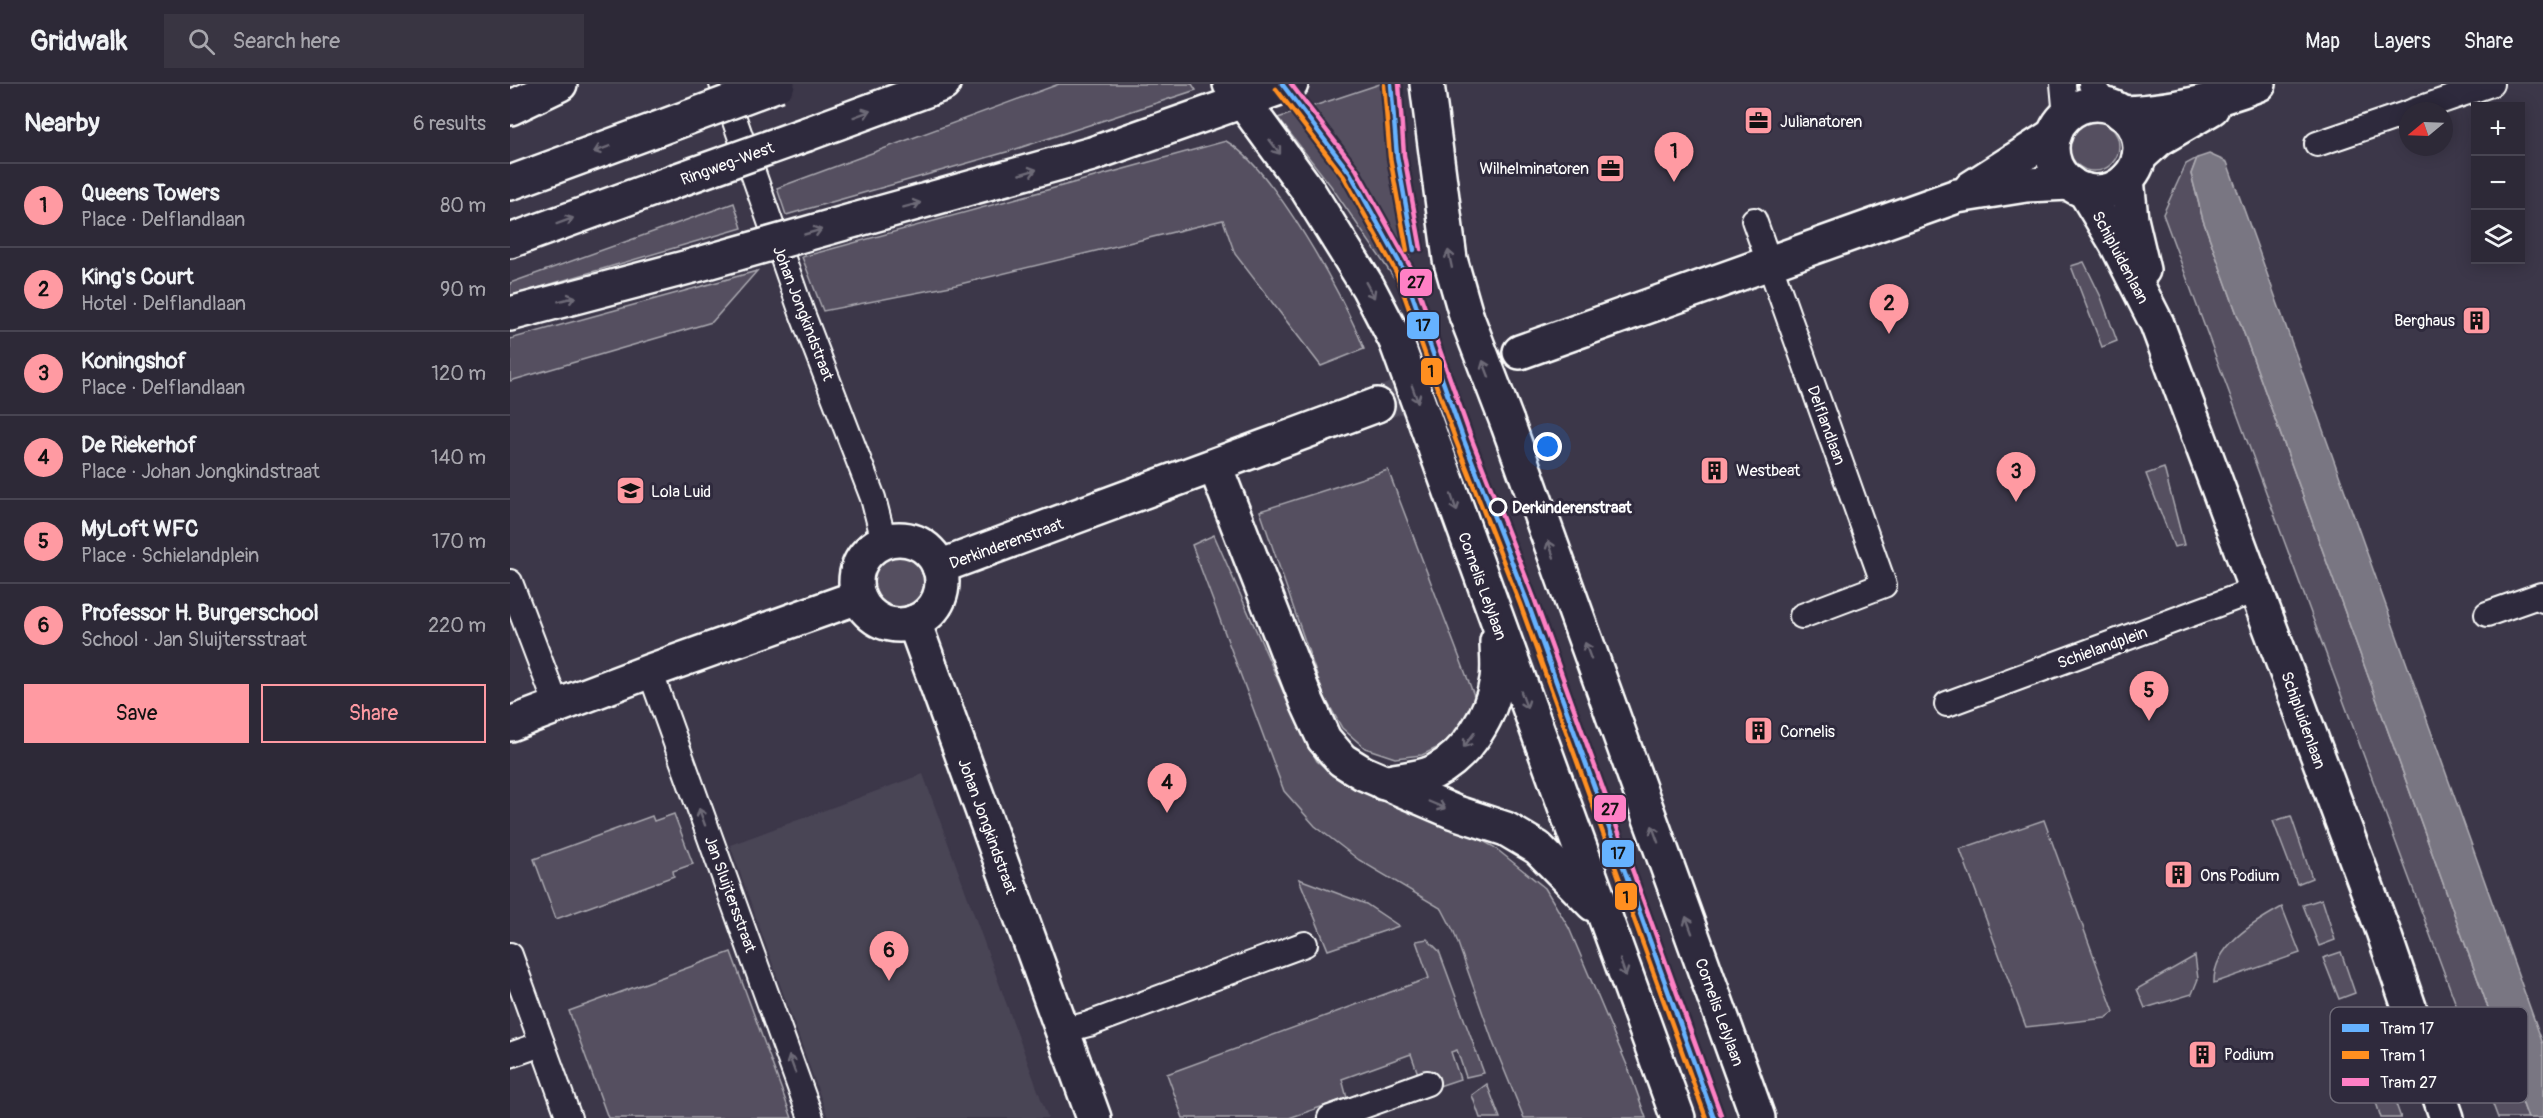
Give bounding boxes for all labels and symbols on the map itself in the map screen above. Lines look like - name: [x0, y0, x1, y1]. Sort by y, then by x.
- north arrow: [2399, 102, 2453, 156]
- office icon: Julianatoren: [1743, 105, 1775, 137]
- one-way arrow: [852, 107, 871, 118]
- place label: Julianatoren: [1780, 112, 1862, 132]
- pin: 1: [1654, 132, 1694, 182]
- street label: Ringweg-West: [678, 138, 777, 190]
- one-way arrow: [1269, 139, 1282, 155]
- one-way arrow: [593, 145, 612, 156]
- office icon: Wilhelminatoren: [1594, 152, 1626, 184]
- place label: Wilhelminatoren: [1480, 159, 1589, 179]
- one-way arrow: [1018, 166, 1037, 177]
- one-way arrow: [902, 198, 921, 210]
- street label: Schipluidenlaan: [2087, 208, 2153, 307]
- one-way arrow: [555, 215, 574, 226]
- one-way arrow: [803, 225, 822, 237]
- street label: Johan Jongkindstraat: [768, 243, 838, 384]
- one-way arrow: [1444, 250, 1456, 269]
- line badge: 27: [1399, 268, 1433, 297]
- text: 27: [1407, 273, 1425, 293]
- one-way arrow: [1364, 282, 1376, 299]
- pin: 2: [1870, 284, 1908, 334]
- one-way arrow: [557, 292, 576, 304]
- building icon: Berghaus: [2460, 304, 2492, 336]
- line badge: 17: [1406, 311, 1440, 340]
- place label: Berghaus: [2394, 311, 2455, 331]
- text: 17: [1416, 316, 1431, 336]
- line badge: 1: [1420, 357, 1443, 386]
- one-way arrow: [1480, 360, 1491, 378]
- text: 1: [1428, 362, 1434, 382]
- street label: Delflandlaan: [1802, 383, 1850, 468]
- one-way arrow: [1411, 384, 1422, 403]
- your location: [1533, 432, 1562, 461]
- pin: 3: [1996, 452, 2036, 502]
- building icon: Westbeat: [1699, 454, 1731, 486]
- place label: Westbeat: [1736, 461, 1801, 481]
- school or university icon: Lola Luid: [614, 475, 646, 507]
- place label: Lola Luid: [651, 482, 711, 502]
- one-way arrow: [1450, 493, 1461, 512]
- marker: Derkinderenstraat: [1489, 498, 1507, 516]
- place label: Derkinderenstraat: [1512, 498, 1632, 518]
- street label: Derkinderenstraat: [947, 514, 1067, 574]
- street label: Cornelis Lelylaan: [1453, 530, 1511, 643]
- one-way arrow: [1545, 540, 1556, 559]
- street label: Schielandplein: [2055, 622, 2150, 673]
- one-way arrow: [1581, 642, 1592, 661]
- street label: Schipluidenlaan: [2276, 669, 2330, 772]
- pin: 5: [2130, 672, 2168, 721]
- one-way arrow: [1520, 690, 1531, 709]
- building icon: Cornelis: [1743, 715, 1775, 747]
- place label: Cornelis: [1780, 722, 1835, 742]
- one-way arrow: [1463, 732, 1476, 748]
- street label: Johan Jongkindstraat: [953, 756, 1021, 897]
- pin: 4: [1148, 764, 1186, 813]
- line badge: 27: [1593, 794, 1627, 823]
- one-way arrow: [1428, 800, 1446, 812]
- text: 27: [1601, 800, 1619, 820]
- one-way arrow: [696, 808, 707, 827]
- one-way arrow: [1649, 825, 1660, 844]
- street label: Jan Sluijtersstraat: [700, 833, 761, 956]
- line badge: 17: [1601, 839, 1635, 868]
- text: 17: [1611, 844, 1626, 864]
- building icon: Ons Podium: [2163, 859, 2195, 891]
- place label: Ons Podium: [2200, 866, 2279, 886]
- line badge: 1: [1614, 882, 1638, 911]
- text: 1: [1623, 888, 1629, 908]
- one-way arrow: [1682, 916, 1693, 934]
- pin: 6: [870, 932, 908, 981]
- street label: Cornelis Lelylaan: [1690, 956, 1748, 1069]
- one-way arrow: [1618, 958, 1629, 977]
- legend: [2330, 1007, 2528, 1103]
- text: Tram 17: [2380, 1019, 2434, 1039]
- building icon: Podium: [2187, 1038, 2219, 1070]
- place label: Podium: [2224, 1045, 2274, 1065]
- text: Tram 1: [2380, 1046, 2426, 1066]
- one-way arrow: [785, 1055, 796, 1074]
- text: Tram 27: [2380, 1073, 2437, 1093]

